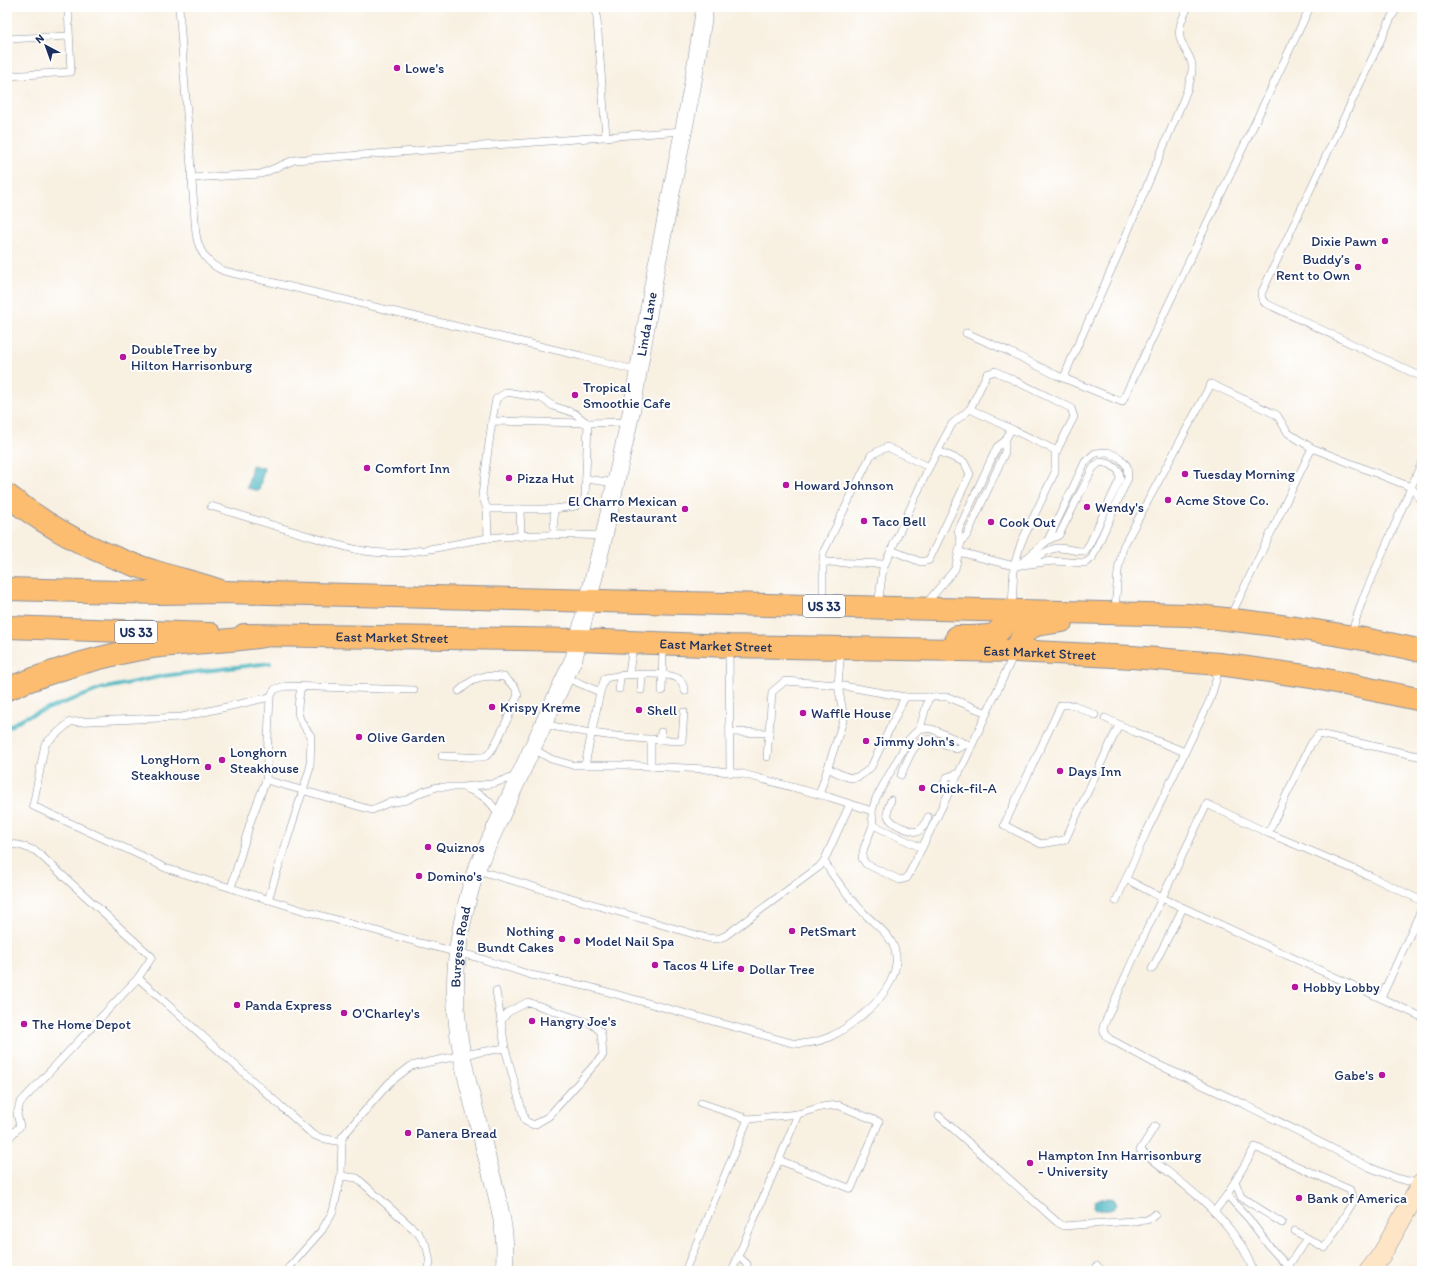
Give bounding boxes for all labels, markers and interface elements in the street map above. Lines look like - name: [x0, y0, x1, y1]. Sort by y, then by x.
- north arrow: [26, 26, 66, 66]
- text: N: [33, 31, 47, 46]
- place label: Lowe's: [405, 60, 444, 77]
- marker: Lowe's: [392, 63, 402, 73]
- place label: Dixie Pawn: [1311, 233, 1377, 250]
- marker: Dixie Pawn: [1380, 236, 1390, 246]
- place label: Buddy’s Rent to Own: [1276, 251, 1351, 284]
- marker: Buddy’s Rent to Own: [1353, 262, 1363, 272]
- street label: Linda Lane: [633, 290, 660, 358]
- place label: DoubleTree by Hilton Harrisonburg: [131, 341, 253, 374]
- marker: DoubleTree by Hilton Harrisonburg: [118, 352, 128, 362]
- place label: Tropical Smoothie Cafe: [583, 379, 671, 412]
- marker: Tropical Smoothie Cafe: [570, 390, 580, 400]
- place label: Comfort Inn: [375, 460, 450, 477]
- marker: Comfort Inn: [362, 463, 372, 473]
- place label: Tuesday Morning: [1193, 466, 1296, 483]
- marker: Tuesday Morning: [1180, 469, 1190, 479]
- place label: Pizza Hut: [517, 470, 574, 487]
- marker: Pizza Hut: [504, 473, 514, 483]
- place label: Howard Johnson: [794, 477, 894, 494]
- marker: Howard Johnson: [781, 480, 791, 490]
- place label: Acme Stove Co.: [1176, 492, 1269, 509]
- place label: El Charro Mexican Restaurant: [568, 493, 677, 526]
- marker: Acme Stove Co.: [1163, 495, 1173, 505]
- place label: Wendy's: [1095, 499, 1144, 516]
- marker: Wendy's: [1082, 502, 1092, 512]
- marker: El Charro Mexican Restaurant: [680, 504, 690, 514]
- place label: Taco Bell: [872, 513, 926, 530]
- place label: Cook Out: [999, 514, 1056, 531]
- marker: Taco Bell: [859, 516, 869, 526]
- marker: Cook Out: [986, 517, 996, 527]
- road number: US 33: [803, 595, 845, 617]
- road number: US 33: [115, 621, 157, 643]
- street label: East Market Street: [335, 628, 449, 647]
- street label: East Market Street: [659, 635, 772, 655]
- street label: East Market Street: [983, 642, 1097, 664]
- place label: Krispy Kreme: [500, 699, 581, 716]
- marker: Krispy Kreme: [487, 702, 497, 712]
- place label: Shell: [647, 702, 677, 719]
- marker: Shell: [634, 705, 644, 715]
- place label: Waffle House: [811, 705, 891, 722]
- marker: Waffle House: [798, 708, 808, 718]
- place label: Olive Garden: [367, 729, 446, 746]
- marker: Olive Garden: [354, 732, 364, 742]
- place label: Jimmy John's: [874, 733, 955, 750]
- marker: Jimmy John's: [861, 736, 871, 746]
- place label: Longhorn Steakhouse: [230, 744, 299, 777]
- place label: LongHorn Steakhouse: [131, 751, 200, 784]
- marker: Longhorn Steakhouse: [217, 755, 227, 765]
- marker: LongHorn Steakhouse: [203, 762, 213, 772]
- place label: Days Inn: [1068, 763, 1122, 780]
- marker: Days Inn: [1055, 766, 1065, 776]
- place label: Chick-fil-A: [930, 780, 997, 797]
- marker: Chick-fil-A: [917, 783, 927, 793]
- place label: Quiznos: [436, 839, 485, 856]
- marker: Quiznos: [423, 842, 433, 852]
- place label: Domino's: [427, 868, 482, 885]
- marker: Domino's: [414, 871, 424, 881]
- street label: Burgess Road: [447, 904, 474, 988]
- place label: Nothing Bundt Cakes: [477, 923, 555, 956]
- place label: PetSmart: [800, 923, 856, 940]
- marker: PetSmart: [787, 926, 797, 936]
- place label: Model Nail Spa: [585, 933, 674, 950]
- marker: Nothing Bundt Cakes: [557, 934, 567, 944]
- marker: Model Nail Spa: [572, 936, 582, 946]
- place label: Tacos 4 Life: [663, 957, 734, 974]
- marker: Tacos 4 Life: [650, 960, 660, 970]
- place label: Dollar Tree: [749, 961, 815, 978]
- marker: Dollar Tree: [736, 964, 746, 974]
- place label: Hobby Lobby: [1303, 979, 1380, 996]
- marker: Hobby Lobby: [1290, 982, 1300, 992]
- place label: Panda Express: [245, 997, 332, 1014]
- marker: Panda Express: [232, 1000, 242, 1010]
- place label: O'Charley's: [352, 1005, 420, 1022]
- marker: O'Charley's: [339, 1008, 349, 1018]
- place label: Hangry Joe's: [540, 1013, 617, 1030]
- place label: The Home Depot: [32, 1016, 131, 1033]
- marker: Hangry Joe's: [527, 1016, 537, 1026]
- marker: The Home Depot: [19, 1019, 29, 1029]
- place label: Gabe's: [1334, 1067, 1374, 1084]
- marker: Gabe's: [1377, 1070, 1387, 1080]
- place label: Panera Bread: [416, 1125, 497, 1142]
- marker: Panera Bread: [403, 1128, 413, 1138]
- place label: Hampton Inn Harrisonburg - University: [1038, 1147, 1202, 1180]
- marker: Hampton Inn Harrisonburg - University: [1025, 1158, 1035, 1168]
- place label: Bank of America: [1307, 1190, 1407, 1207]
- marker: Bank of America: [1294, 1193, 1304, 1203]

